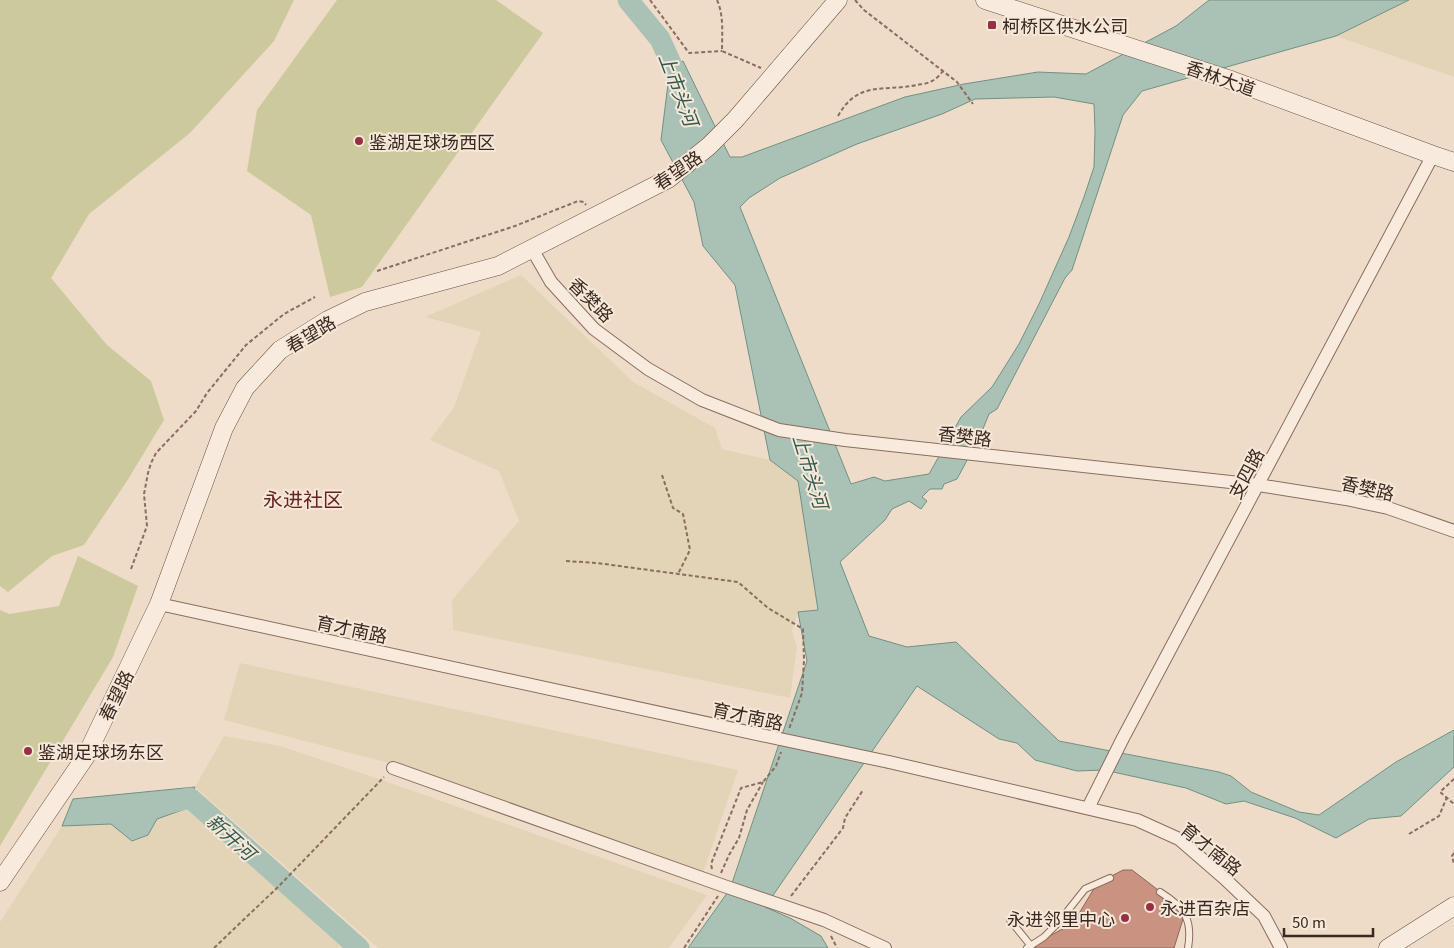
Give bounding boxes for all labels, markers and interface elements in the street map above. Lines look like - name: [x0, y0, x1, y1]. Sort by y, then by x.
- place label: 柯桥区供水公司: [1002, 12, 1128, 38]
- marker: 柯桥区供水公司: [986, 19, 998, 31]
- water label: 上市头河: [654, 49, 708, 133]
- street label: 香林大道: [1183, 53, 1259, 101]
- place label: 鉴湖足球场西区: [369, 128, 495, 154]
- marker: 鉴湖足球场西区: [353, 135, 365, 147]
- street label: 春望路: [647, 143, 707, 195]
- street label: 香樊路: [564, 271, 620, 327]
- street label: 春望路: [280, 308, 340, 358]
- street label: 香樊路: [937, 419, 993, 451]
- water label: 上市头河: [788, 431, 837, 515]
- street label: 支四路: [1221, 443, 1269, 503]
- street label: 香樊路: [1339, 468, 1397, 506]
- district label: 永进社区: [263, 484, 343, 513]
- street label: 育才南路: [314, 608, 390, 648]
- street label: 春望路: [91, 665, 139, 725]
- street label: 育才南路: [710, 695, 786, 735]
- place label: 鉴湖足球场东区: [38, 738, 164, 764]
- marker: 鉴湖足球场东区: [22, 745, 34, 757]
- water label: 新开河: [202, 807, 265, 868]
- street label: 育才南路: [1176, 815, 1248, 881]
- place label: 永进百杂店: [1160, 894, 1250, 920]
- marker: 永进百杂店: [1144, 901, 1156, 913]
- place label: 永进邻里中心: [1007, 905, 1115, 931]
- scale bar: [1284, 906, 1373, 938]
- text: 50 m: [1292, 911, 1326, 932]
- marker: 永进邻里中心: [1119, 912, 1131, 924]

